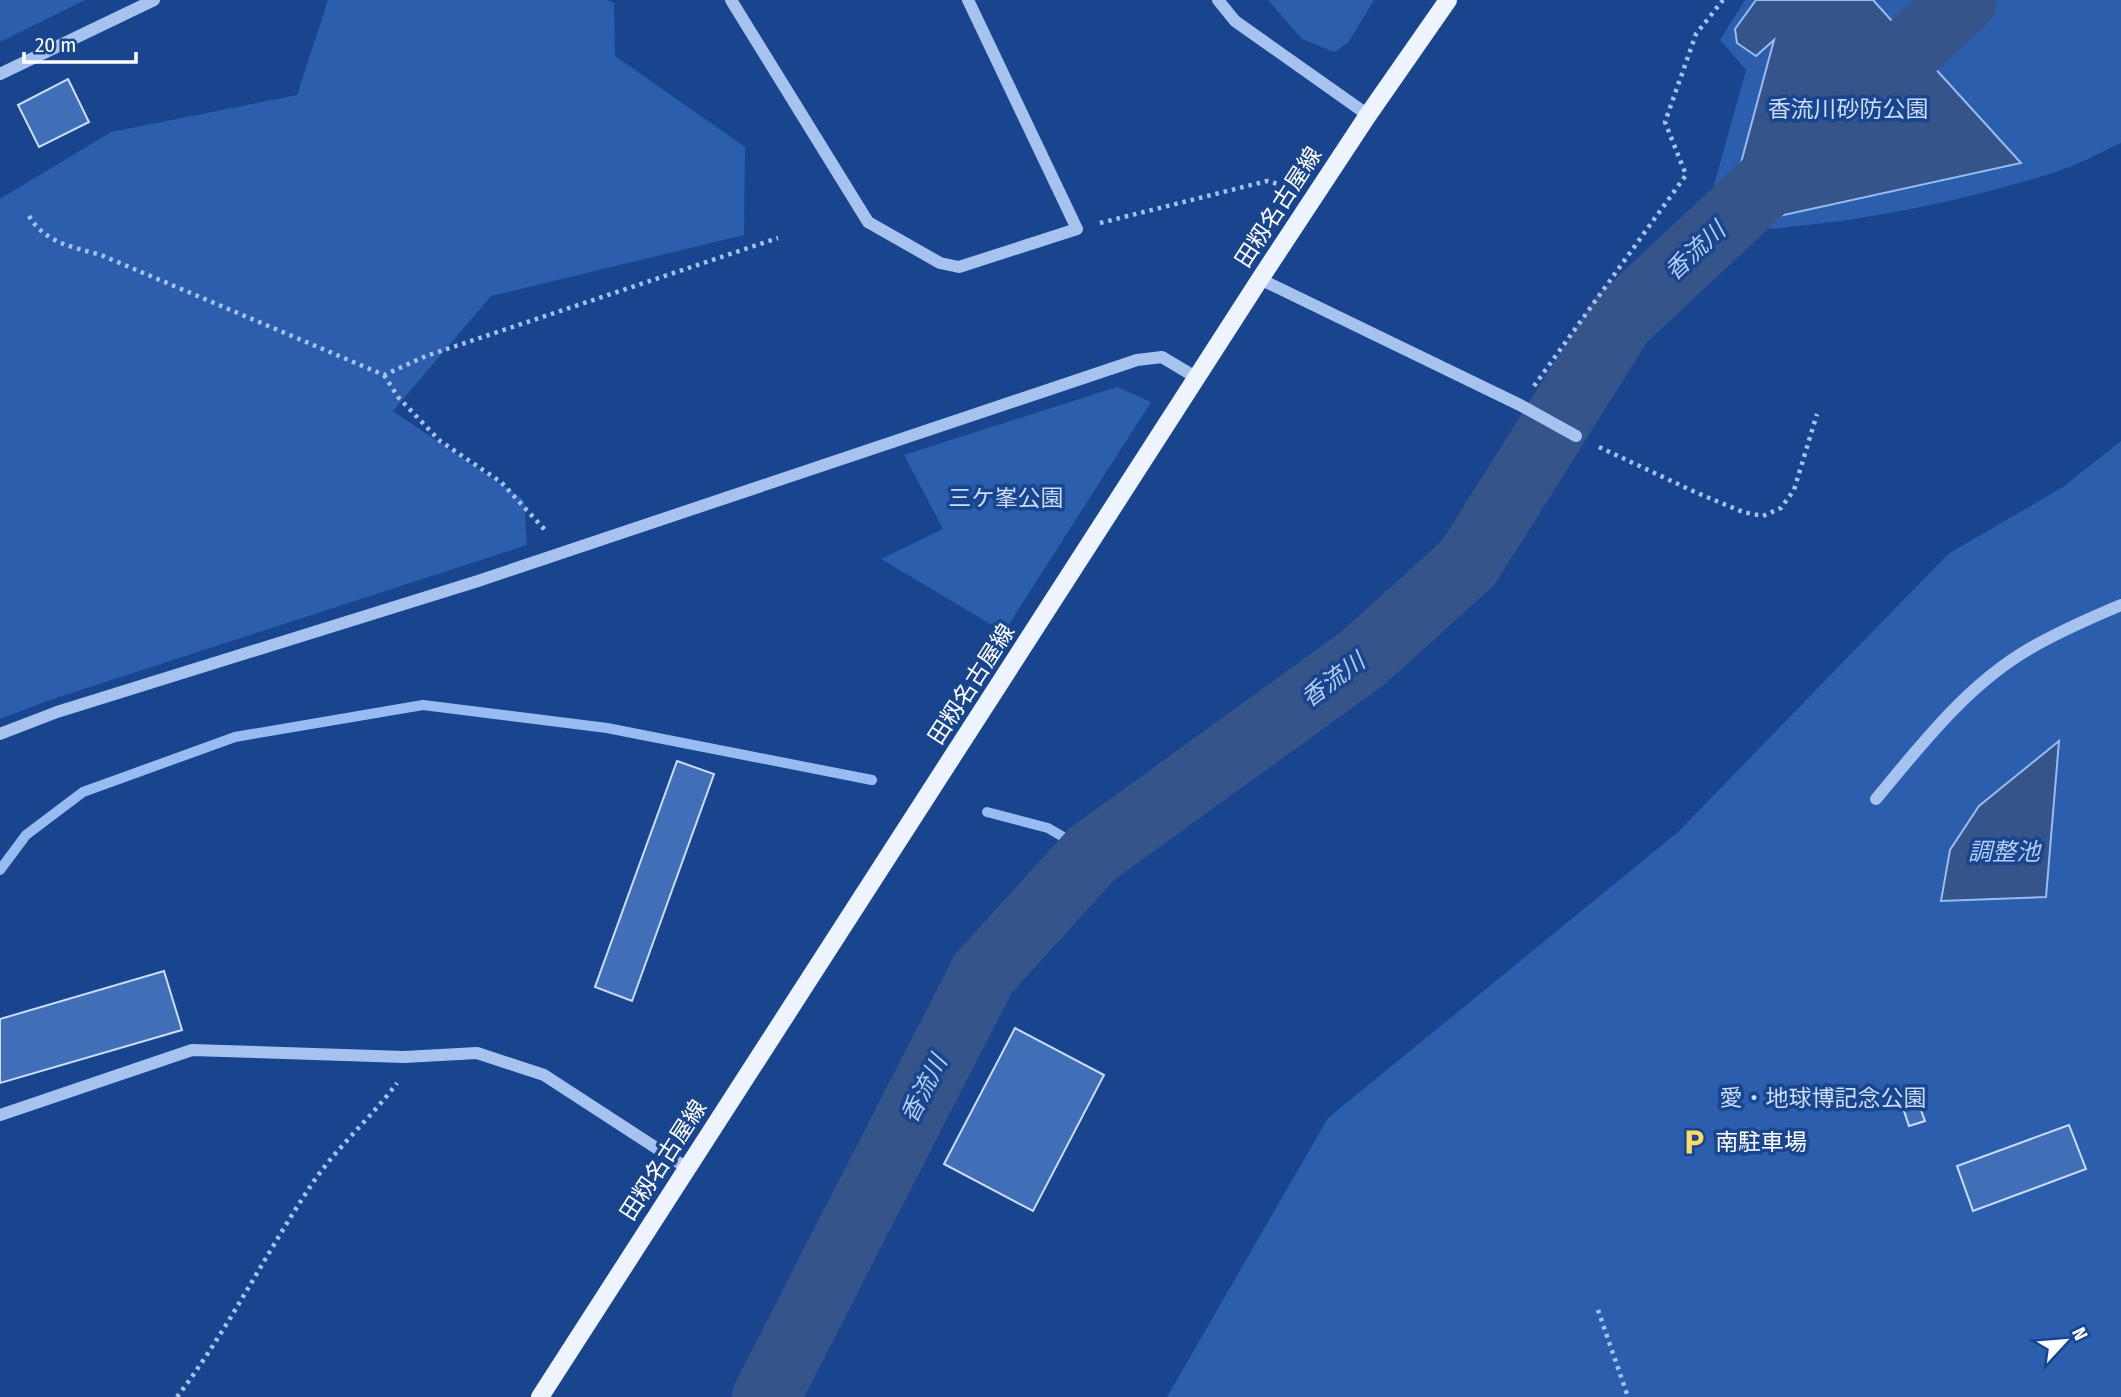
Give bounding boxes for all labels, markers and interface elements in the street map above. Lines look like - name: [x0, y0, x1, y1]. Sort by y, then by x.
- scale bar: [24, 21, 136, 65]
- text: 20 m: [35, 32, 76, 58]
- park label: 香流川砂防公園: [1768, 95, 1929, 123]
- street label: 田籾名古屋線: [1229, 142, 1327, 272]
- water label: 香流川: [1659, 214, 1733, 286]
- park label: 三ケ峯公園: [949, 484, 1064, 512]
- street label: 田籾名古屋線: [922, 619, 1020, 749]
- water label: 香流川: [1296, 645, 1373, 713]
- water label: 調整池: [1968, 838, 2042, 866]
- water label: 香流川: [895, 1048, 954, 1127]
- park label: 愛・地球博記念公園: [1720, 1084, 1927, 1112]
- street label: 田籾名古屋線: [614, 1095, 712, 1225]
- parking icon: 南駐車場: [1679, 1127, 1709, 1157]
- place label: 南駐車場: [1715, 1128, 1807, 1156]
- north arrow: [2030, 1306, 2100, 1376]
- text: N: [2067, 1324, 2093, 1344]

